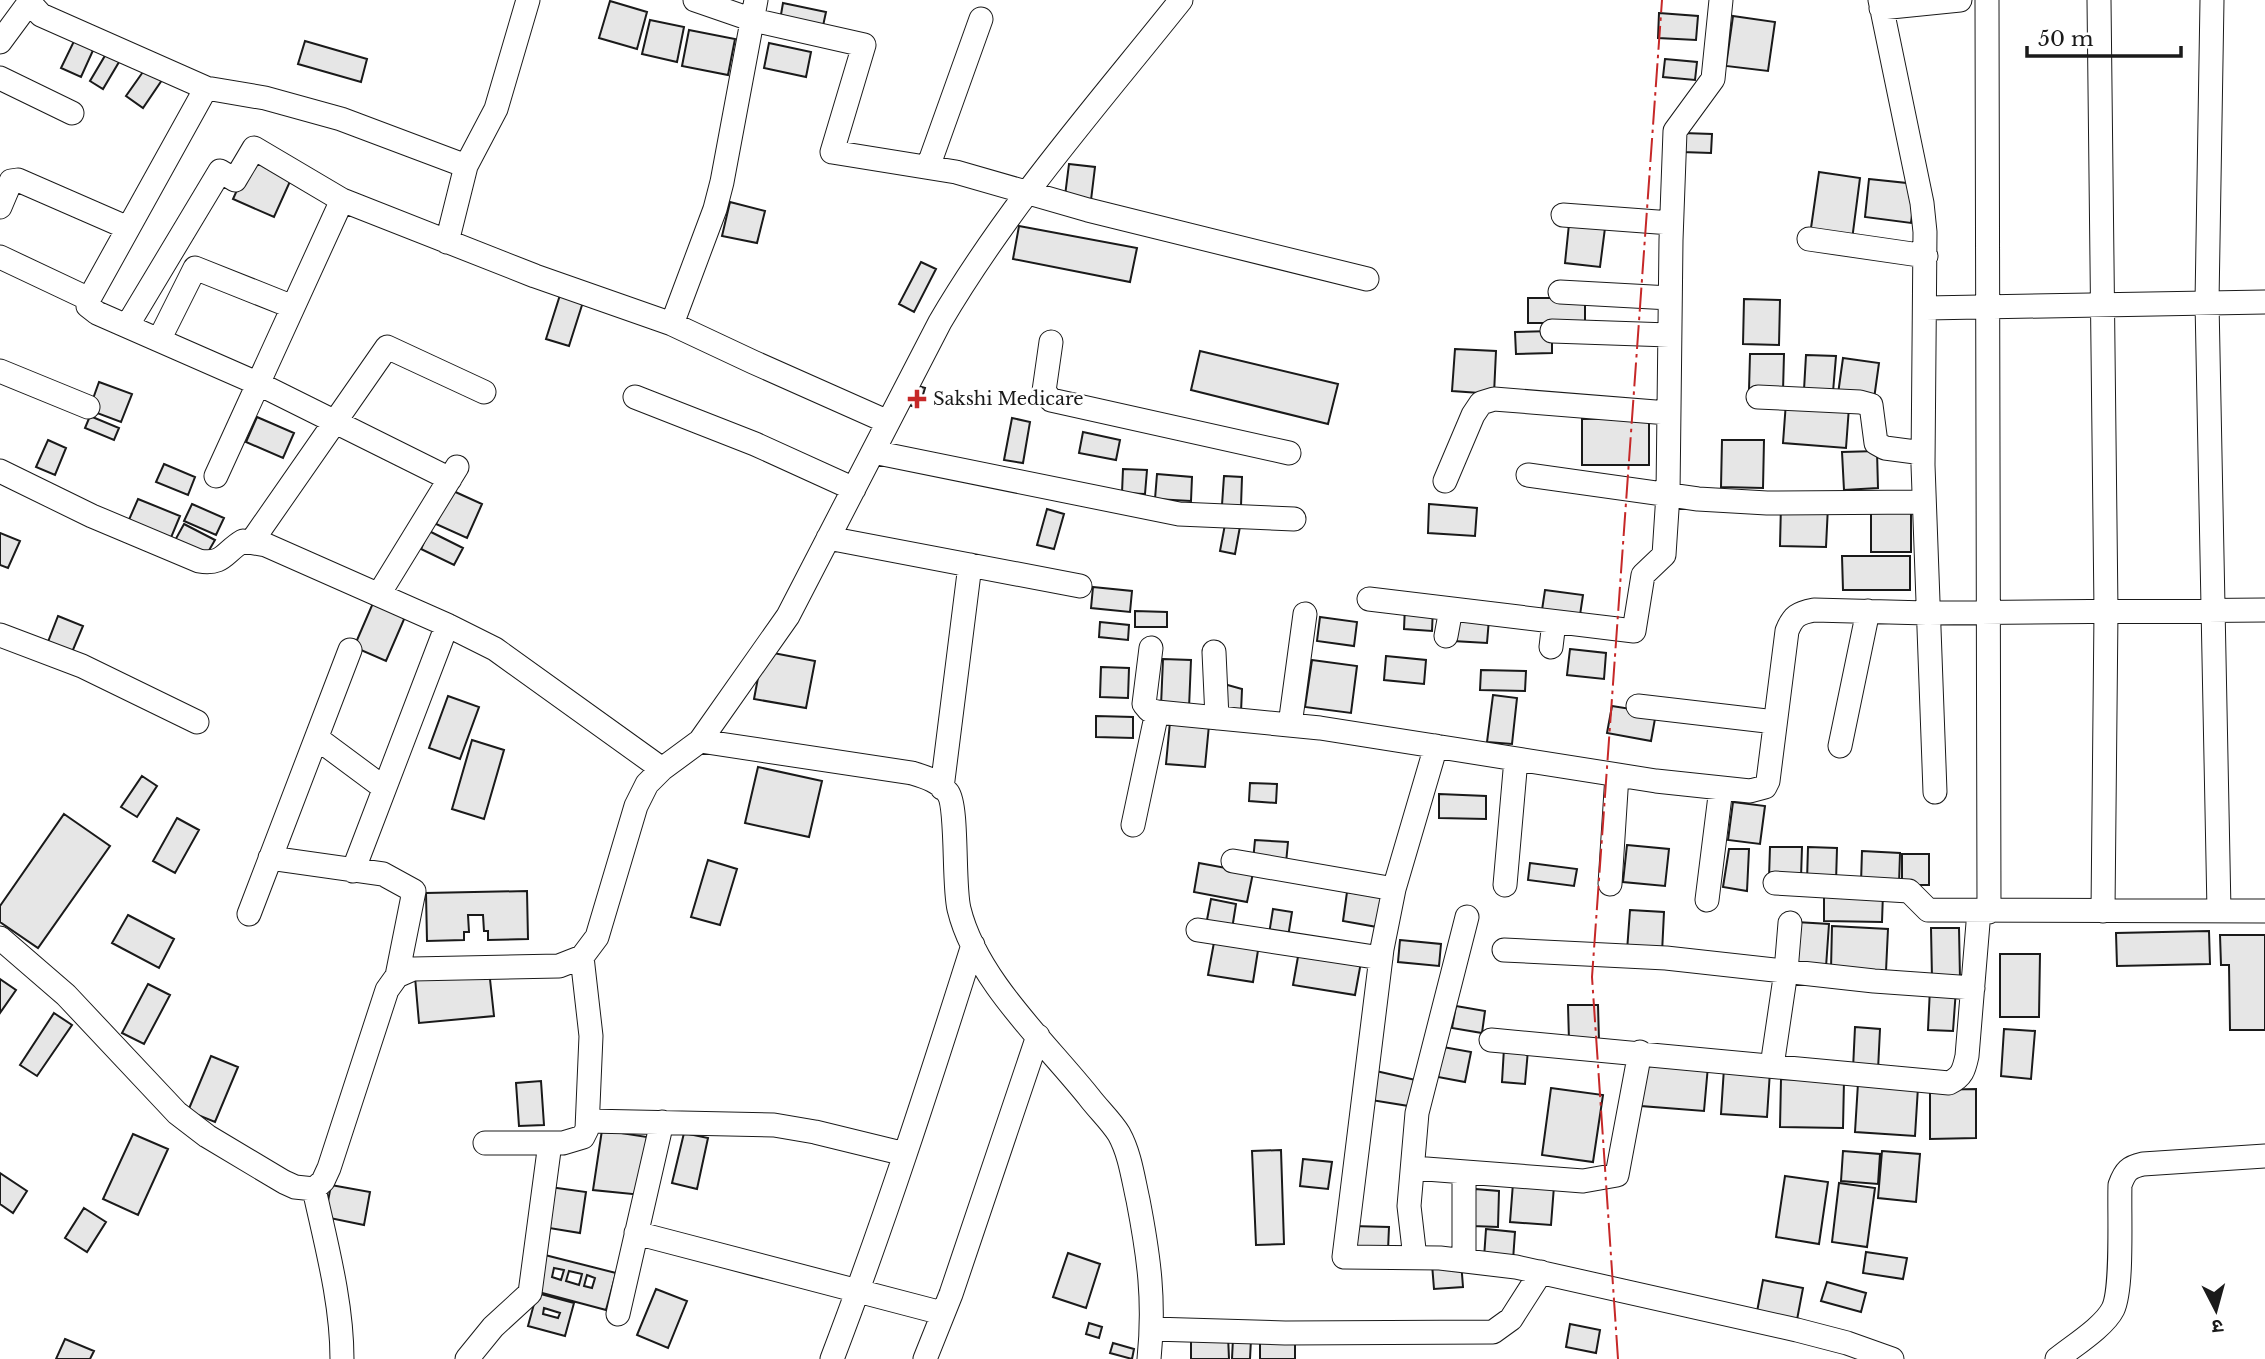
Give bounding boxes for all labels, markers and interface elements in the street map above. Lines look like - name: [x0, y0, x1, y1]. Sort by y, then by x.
- scale bar: [2027, 14, 2181, 58]
- text: 50 m: [2038, 26, 2094, 52]
- place label: Sakshi Medicare: [933, 388, 1084, 410]
- marker: Sakshi Medicare: [907, 389, 927, 409]
- north arrow: [2181, 1275, 2251, 1345]
- text: उ: [2210, 1314, 2224, 1339]

